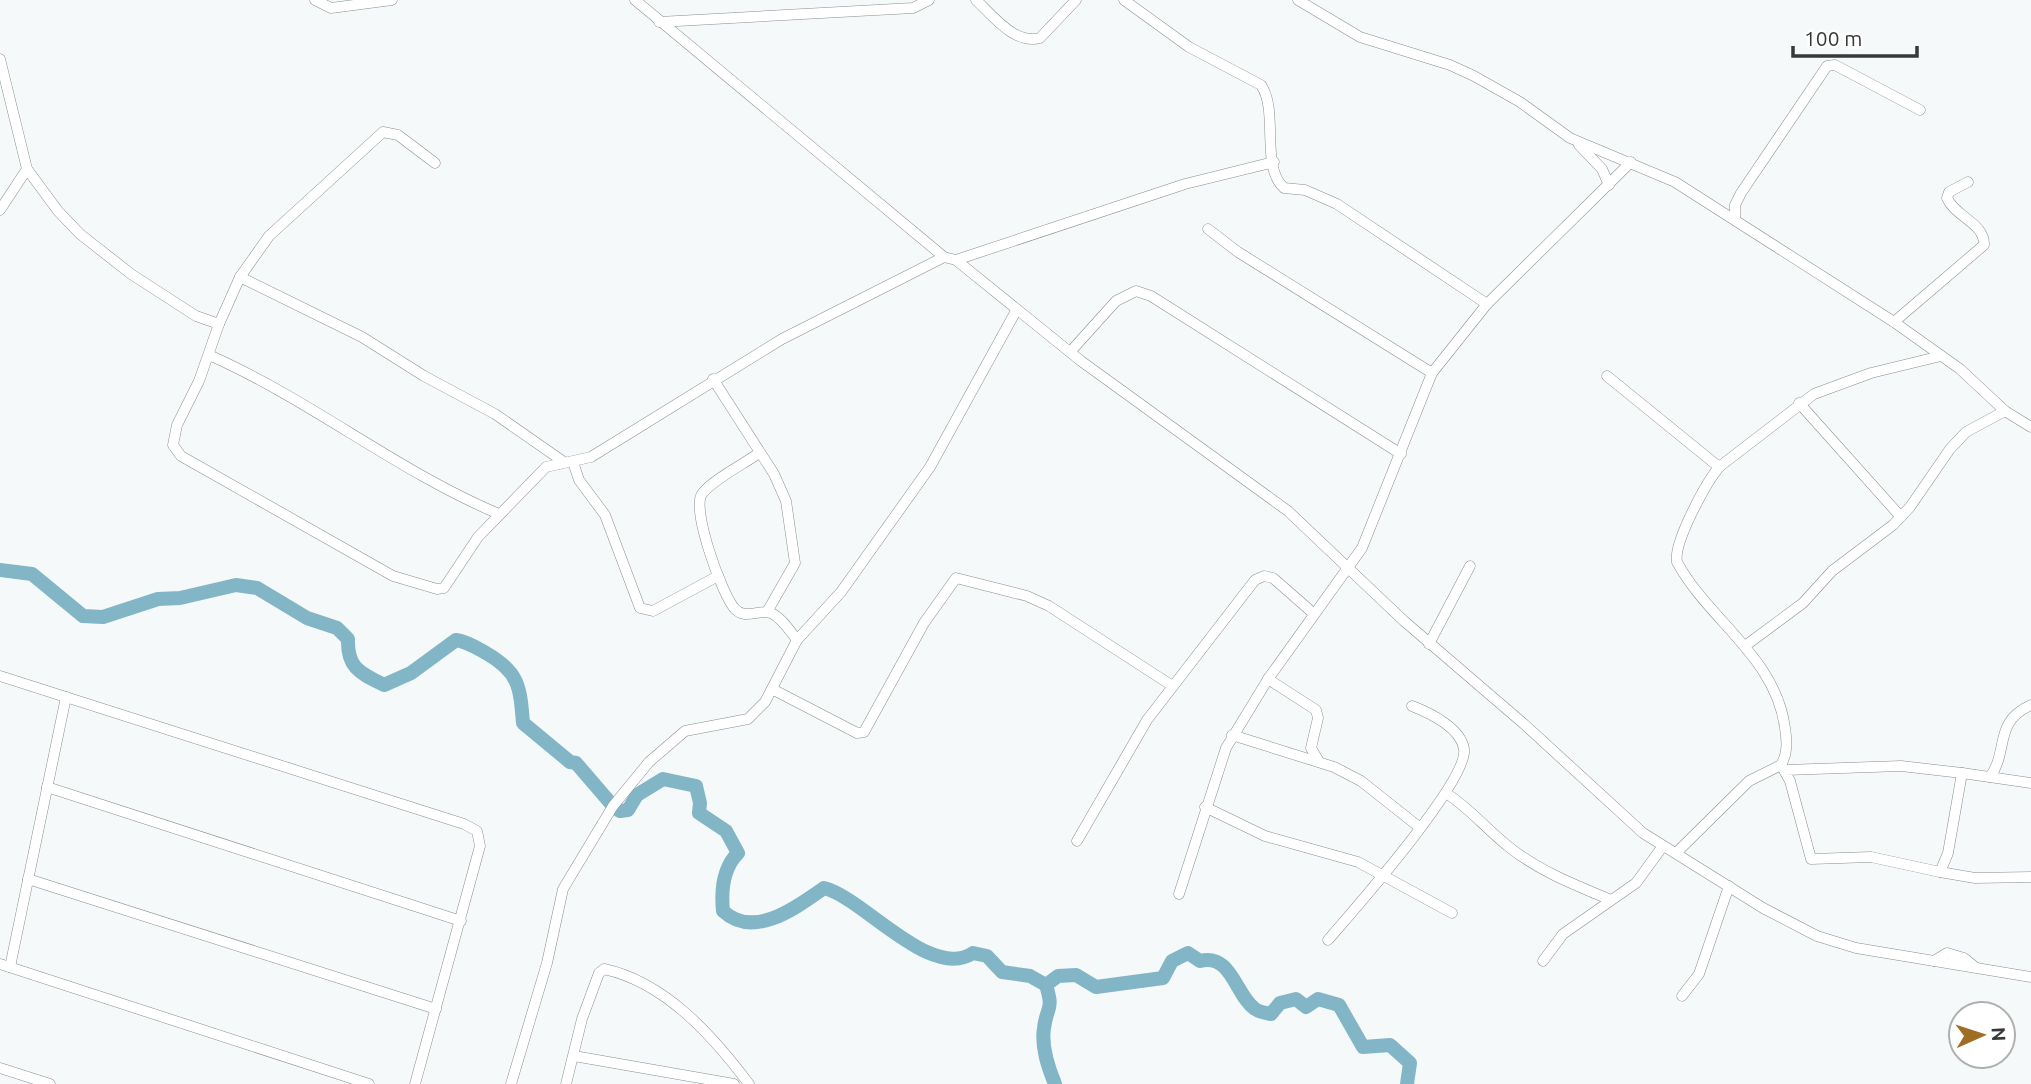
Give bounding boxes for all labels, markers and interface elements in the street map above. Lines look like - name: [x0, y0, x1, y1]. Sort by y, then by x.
- scale bar: [1793, 14, 1917, 58]
- text: 100 m: [1804, 26, 1862, 50]
- north arrow: [1947, 1000, 2017, 1070]
- text: N: [1988, 1026, 2010, 1042]

